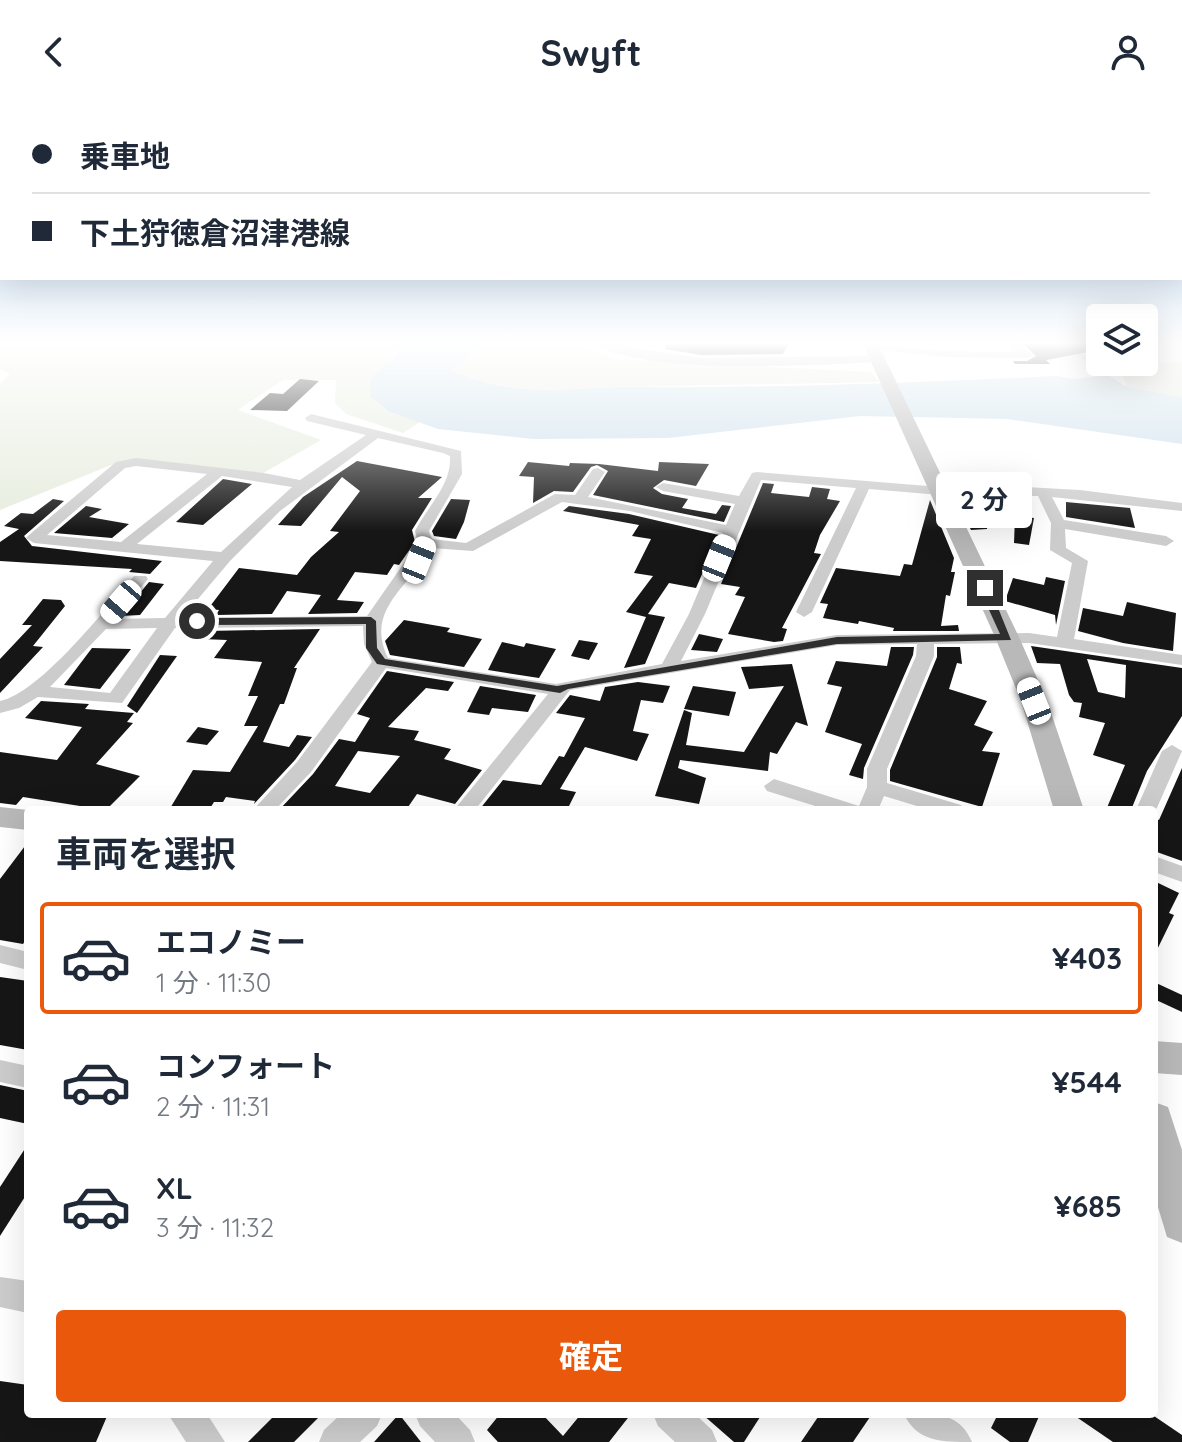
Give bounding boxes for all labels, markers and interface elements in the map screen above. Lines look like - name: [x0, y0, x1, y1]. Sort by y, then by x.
- icon: back: [32, 30, 76, 74]
- text: Swyft: [541, 30, 641, 75]
- icon: person: [1106, 30, 1150, 74]
- text: 乗車地: [80, 137, 170, 175]
- text: 下土狩徳倉沼津港線: [80, 214, 350, 252]
- map controls: [1086, 304, 1158, 376]
- button: layers: [1086, 304, 1158, 376]
- callout: 2 分: [937, 472, 1033, 528]
- text: 2 分: [960, 483, 1008, 516]
- car: [699, 531, 739, 585]
- car: [399, 533, 439, 587]
- route end: [967, 570, 1003, 606]
- car: [96, 576, 146, 628]
- route start: [179, 603, 215, 639]
- car: [1014, 674, 1054, 728]
- text: 車両を選択: [56, 831, 236, 876]
- icon: car: [60, 922, 132, 994]
- text: エコノミー: [156, 923, 306, 961]
- text: ¥403: [1052, 939, 1122, 977]
- text: 1 分 · 11:30: [156, 966, 271, 999]
- icon: car: [60, 1046, 132, 1118]
- text: コンフォート: [156, 1047, 335, 1085]
- text: ¥544: [1052, 1063, 1122, 1101]
- text: 2 分 · 11:31: [156, 1090, 270, 1123]
- text: XL: [156, 1169, 193, 1207]
- icon: car: [60, 1170, 132, 1242]
- text: ¥685: [1054, 1187, 1122, 1225]
- text: 3 分 · 11:32: [156, 1211, 274, 1244]
- button: 確定: [56, 1310, 1126, 1402]

